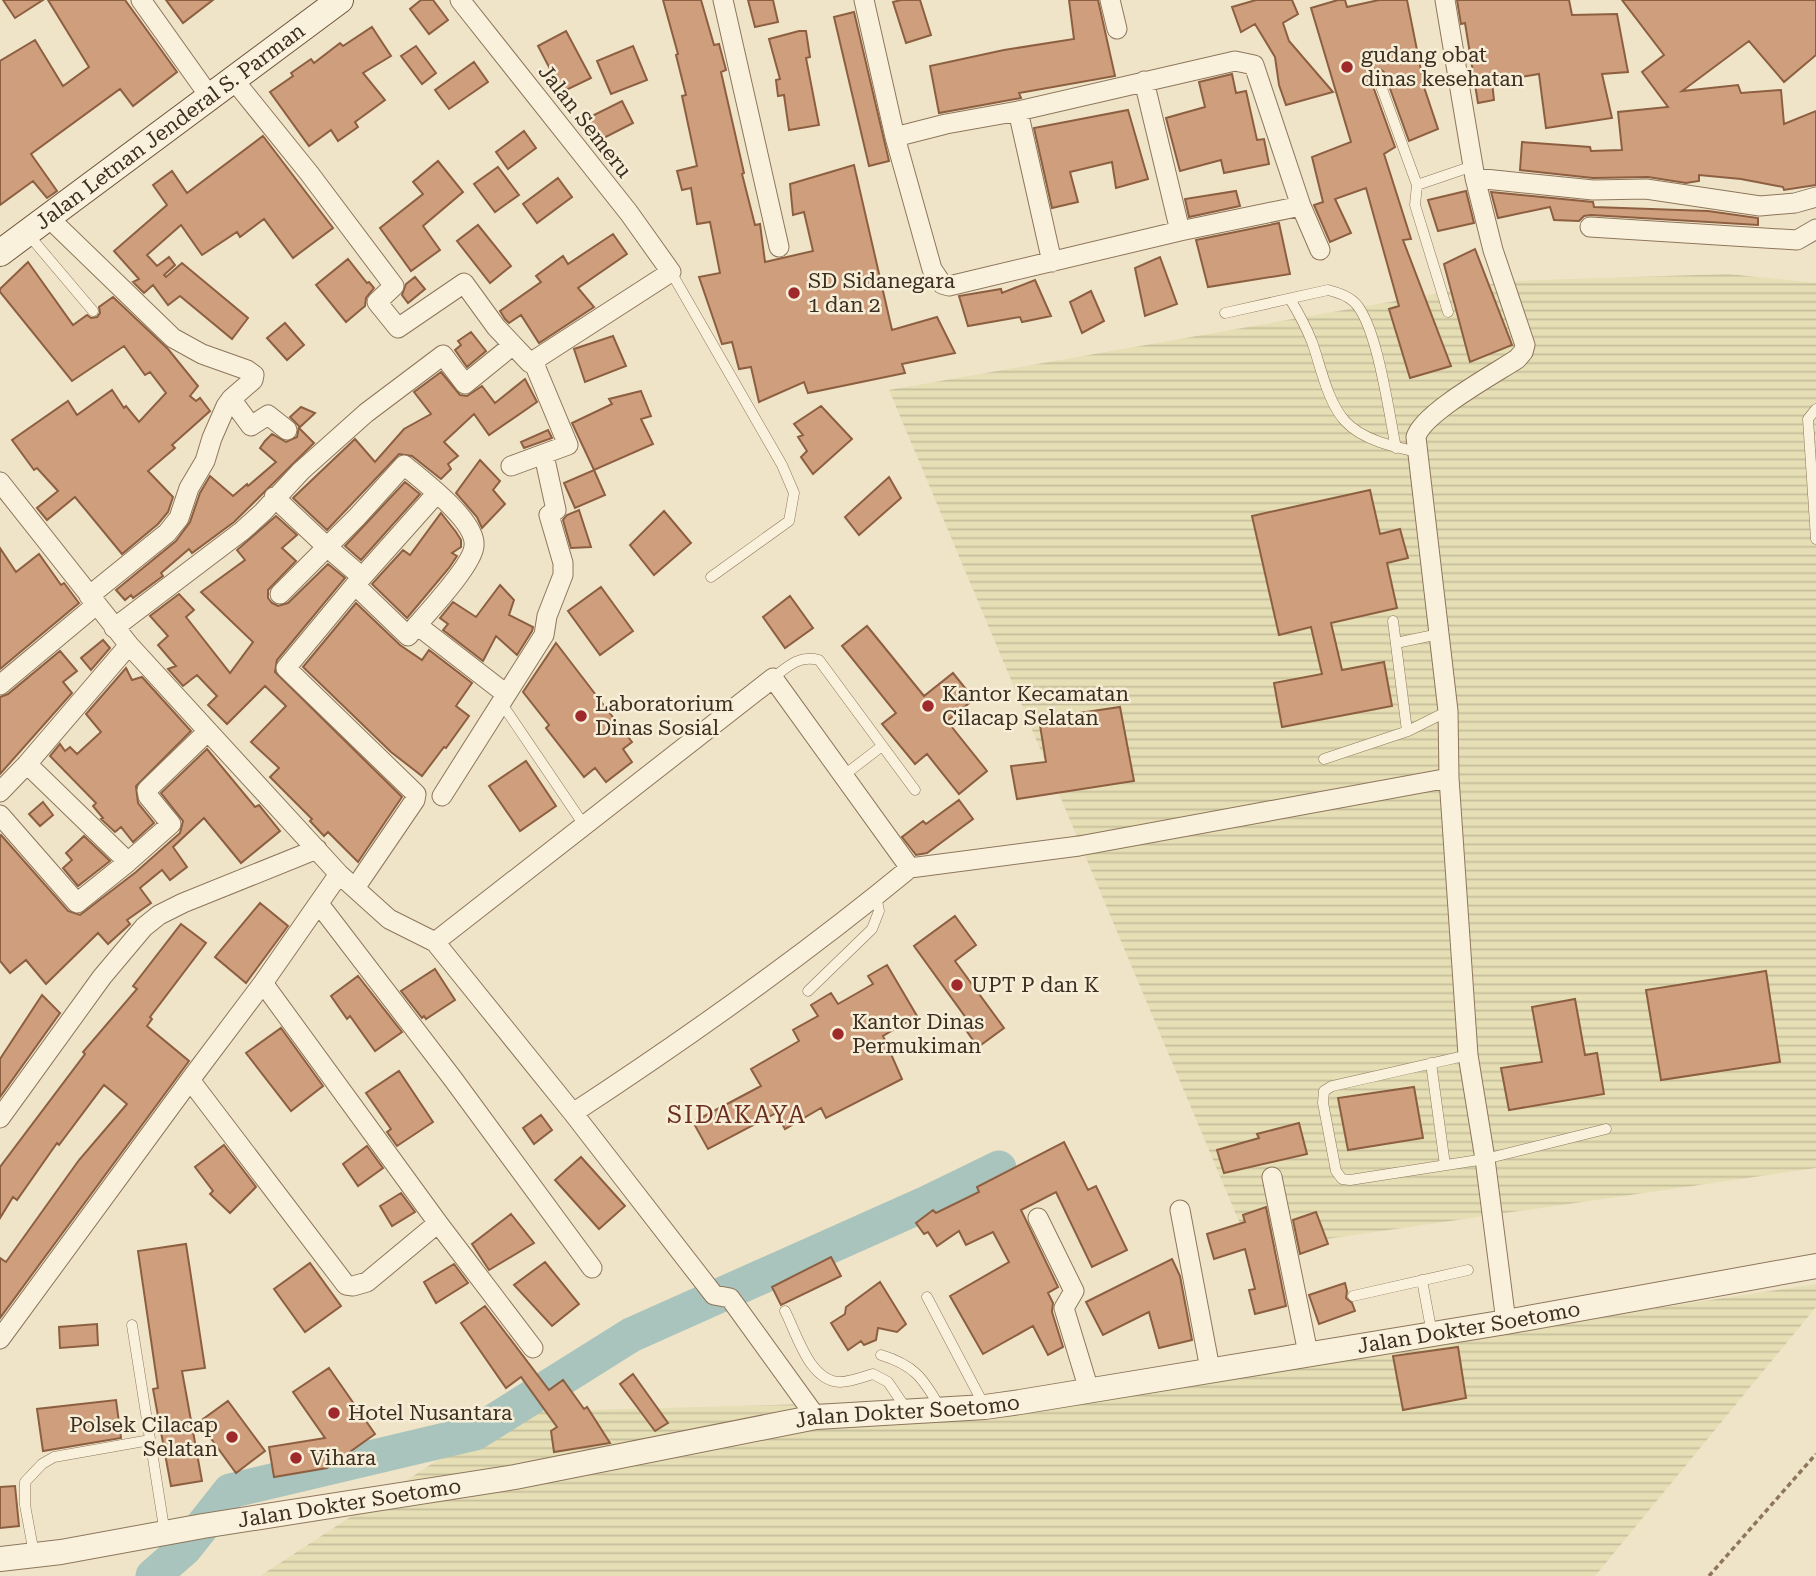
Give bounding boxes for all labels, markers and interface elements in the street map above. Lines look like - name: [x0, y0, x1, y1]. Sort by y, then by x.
- street label: Jalan Letnan Jenderal S. Parman: [31, 18, 310, 234]
- place label: gudang obat dinas kesehatan: [1361, 43, 1525, 91]
- marker: gudang obat dinas kesehatan: [1339, 59, 1355, 75]
- street label: Jalan Semeru: [533, 60, 637, 182]
- place label: SD Sidanegara 1 dan 2: [808, 269, 956, 317]
- marker: SD Sidanegara 1 dan 2: [786, 285, 802, 301]
- place label: Kantor Kecamatan Cilacap Selatan: [942, 682, 1129, 730]
- place label: Laboratorium Dinas Sosial: [595, 692, 734, 740]
- marker: Kantor Kecamatan Cilacap Selatan: [920, 698, 936, 714]
- marker: Laboratorium Dinas Sosial: [573, 708, 589, 724]
- place label: UPT P dan K: [971, 973, 1099, 997]
- marker: UPT P dan K: [949, 977, 965, 993]
- place label: Kantor Dinas Permukiman: [852, 1010, 984, 1058]
- marker: Kantor Dinas Permukiman: [830, 1026, 846, 1042]
- district label: SIDAKAYA: [667, 1101, 807, 1129]
- street label: Jalan Dokter Soetomo: [1356, 1297, 1582, 1358]
- street label: Jalan Dokter Soetomo: [793, 1390, 1021, 1433]
- place label: Hotel Nusantara: [348, 1401, 513, 1425]
- marker: Hotel Nusantara: [326, 1405, 342, 1421]
- place label: Polsek Cilacap Selatan: [69, 1413, 218, 1461]
- marker: Polsek Cilacap Selatan: [224, 1429, 240, 1445]
- place label: Vihara: [310, 1446, 377, 1470]
- marker: Vihara: [288, 1450, 304, 1466]
- street label: Jalan Dokter Soetomo: [236, 1474, 463, 1532]

